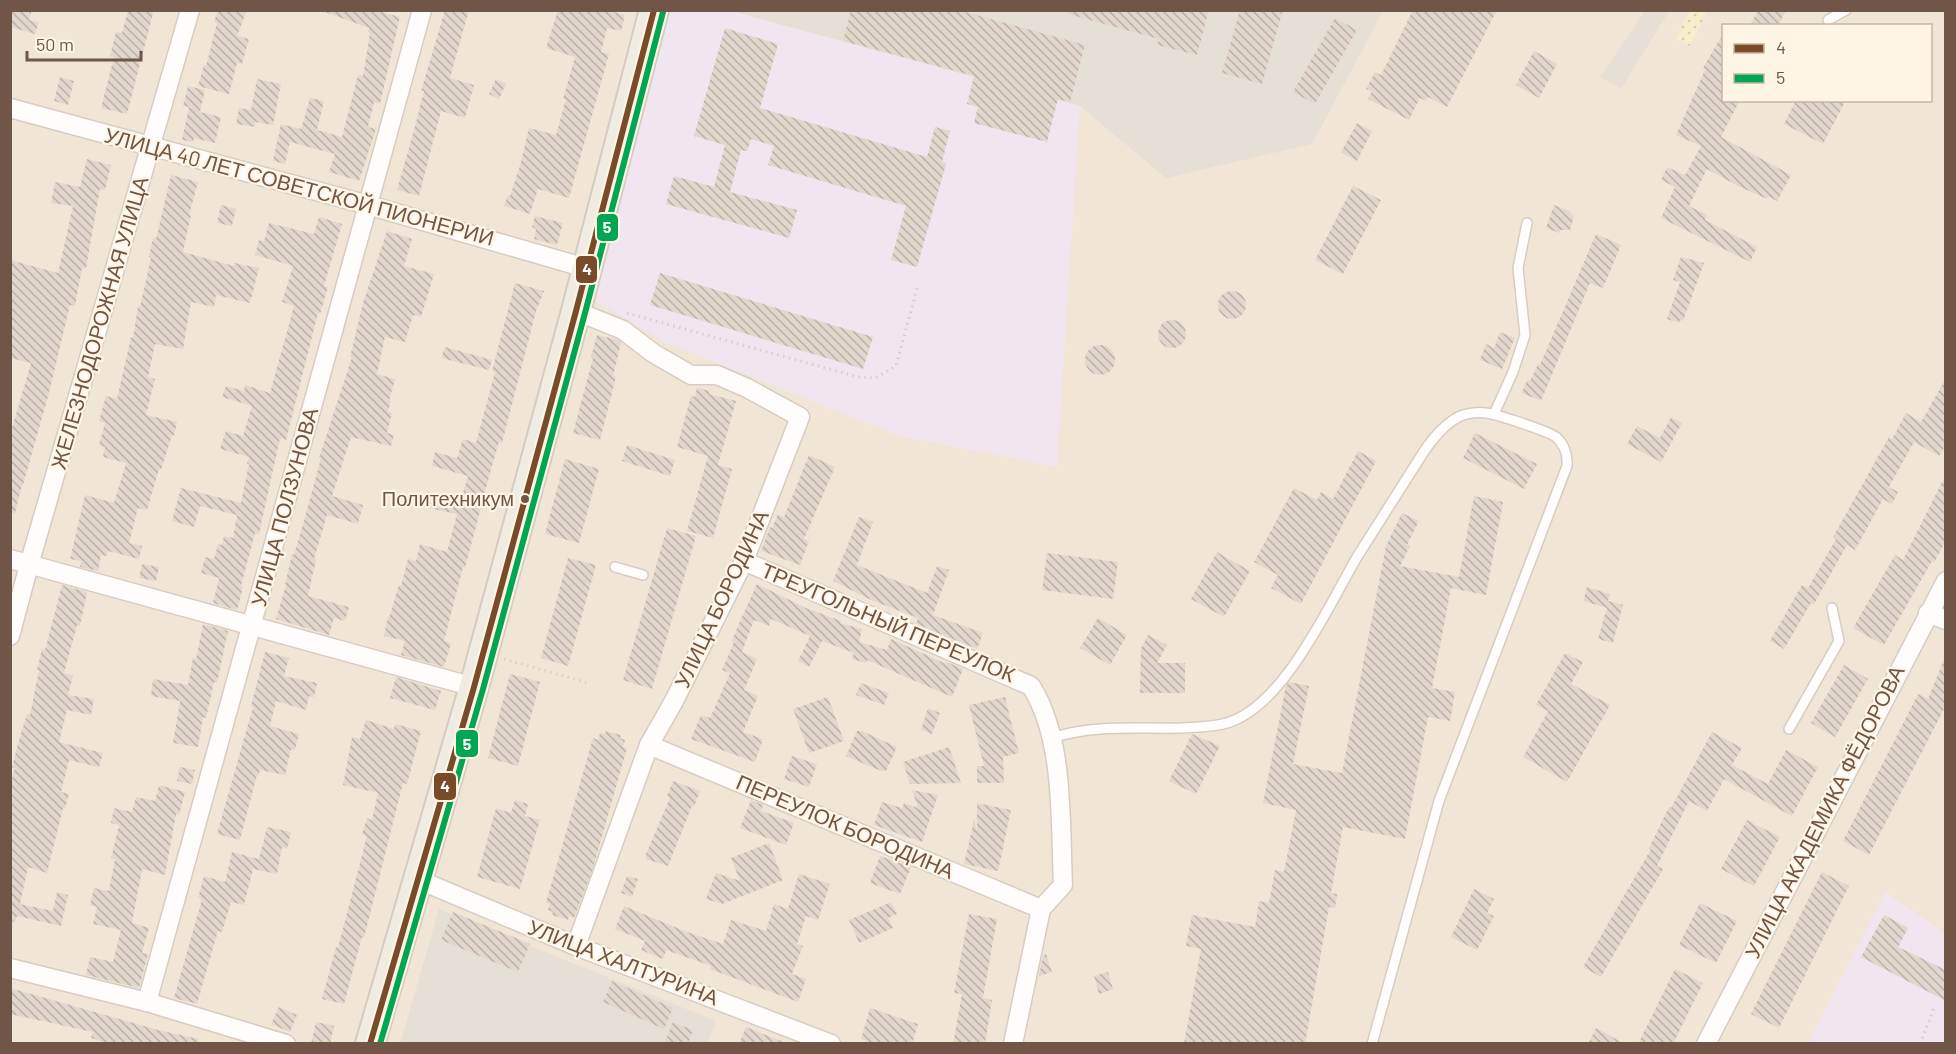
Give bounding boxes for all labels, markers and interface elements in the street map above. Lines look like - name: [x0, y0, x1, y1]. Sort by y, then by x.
- scale bar: [27, 24, 141, 62]
- legend: [1722, 24, 1932, 102]
- text: 50 m: [36, 33, 74, 55]
- text: 4: [1776, 36, 1786, 58]
- text: 5: [1776, 66, 1785, 88]
- street label: УЛИЦА 40 ЛЕТ СОВЕТСКОЙ ПИОНЕРИИ: [102, 121, 497, 250]
- street label: ЖЕЛЕЗНОДОРОЖНАЯ УЛИЦА: [45, 173, 152, 472]
- line badge: 5: [596, 213, 619, 242]
- text: 5: [603, 217, 612, 236]
- line badge: 4: [575, 255, 598, 284]
- text: 4: [582, 259, 592, 278]
- street label: УЛИЦА ПОЛЗУНОВА: [245, 404, 322, 609]
- place label: Политехникум: [382, 486, 514, 510]
- marker: Политехникум: [519, 493, 531, 505]
- street label: УЛИЦА БОРОДИНА: [669, 506, 773, 691]
- street label: ТРЕУГОЛЬНЫЙ ПЕРЕУЛОК: [758, 557, 1020, 687]
- street label: УЛИЦА АКАДЕМИКА ФЁДОРОВА: [1739, 661, 1909, 962]
- line badge: 5: [455, 729, 479, 758]
- text: 5: [463, 734, 472, 753]
- street label: ПЕРЕУЛОК БОРОДИНА: [733, 768, 958, 883]
- line badge: 4: [433, 772, 457, 801]
- text: 4: [440, 776, 450, 795]
- street label: УЛИЦА ХАЛТУРИНА: [525, 914, 722, 1009]

